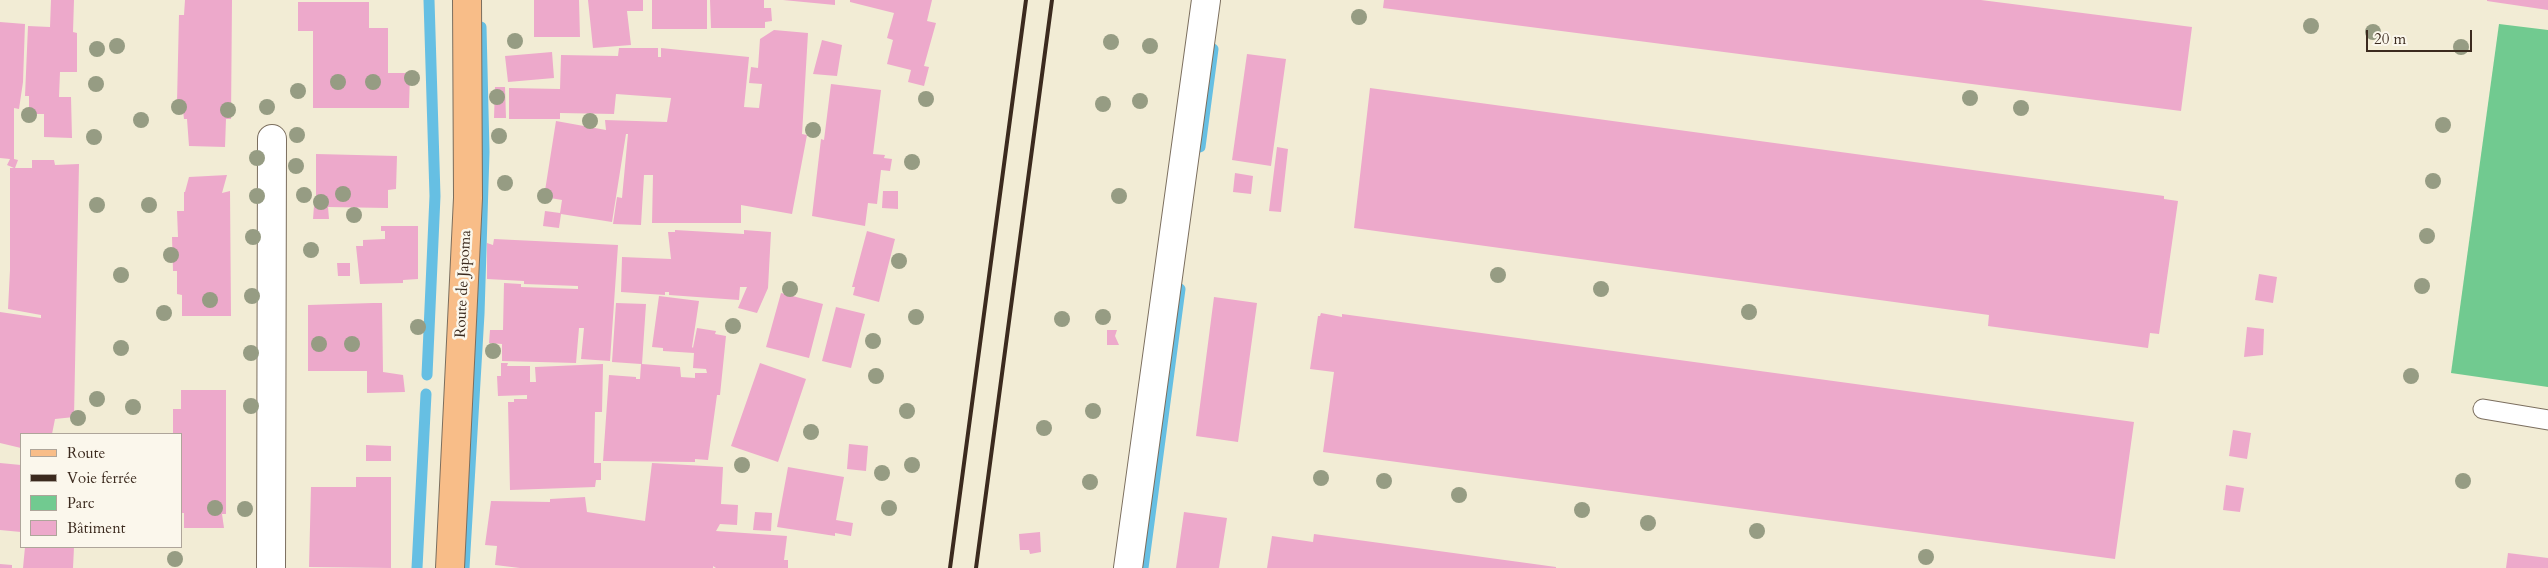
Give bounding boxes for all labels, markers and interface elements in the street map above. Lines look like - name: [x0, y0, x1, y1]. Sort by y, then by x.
- scale bar: [2368, 20, 2474, 52]
- text: 20 m: [2374, 29, 2406, 49]
- street label: Route de Japoma: [452, 230, 476, 338]
- legend: [20, 433, 182, 548]
- text: Route: [67, 443, 105, 463]
- text: Voie ferrée: [67, 468, 137, 488]
- text: Parc: [67, 493, 95, 513]
- text: Bâtiment: [67, 518, 125, 538]

